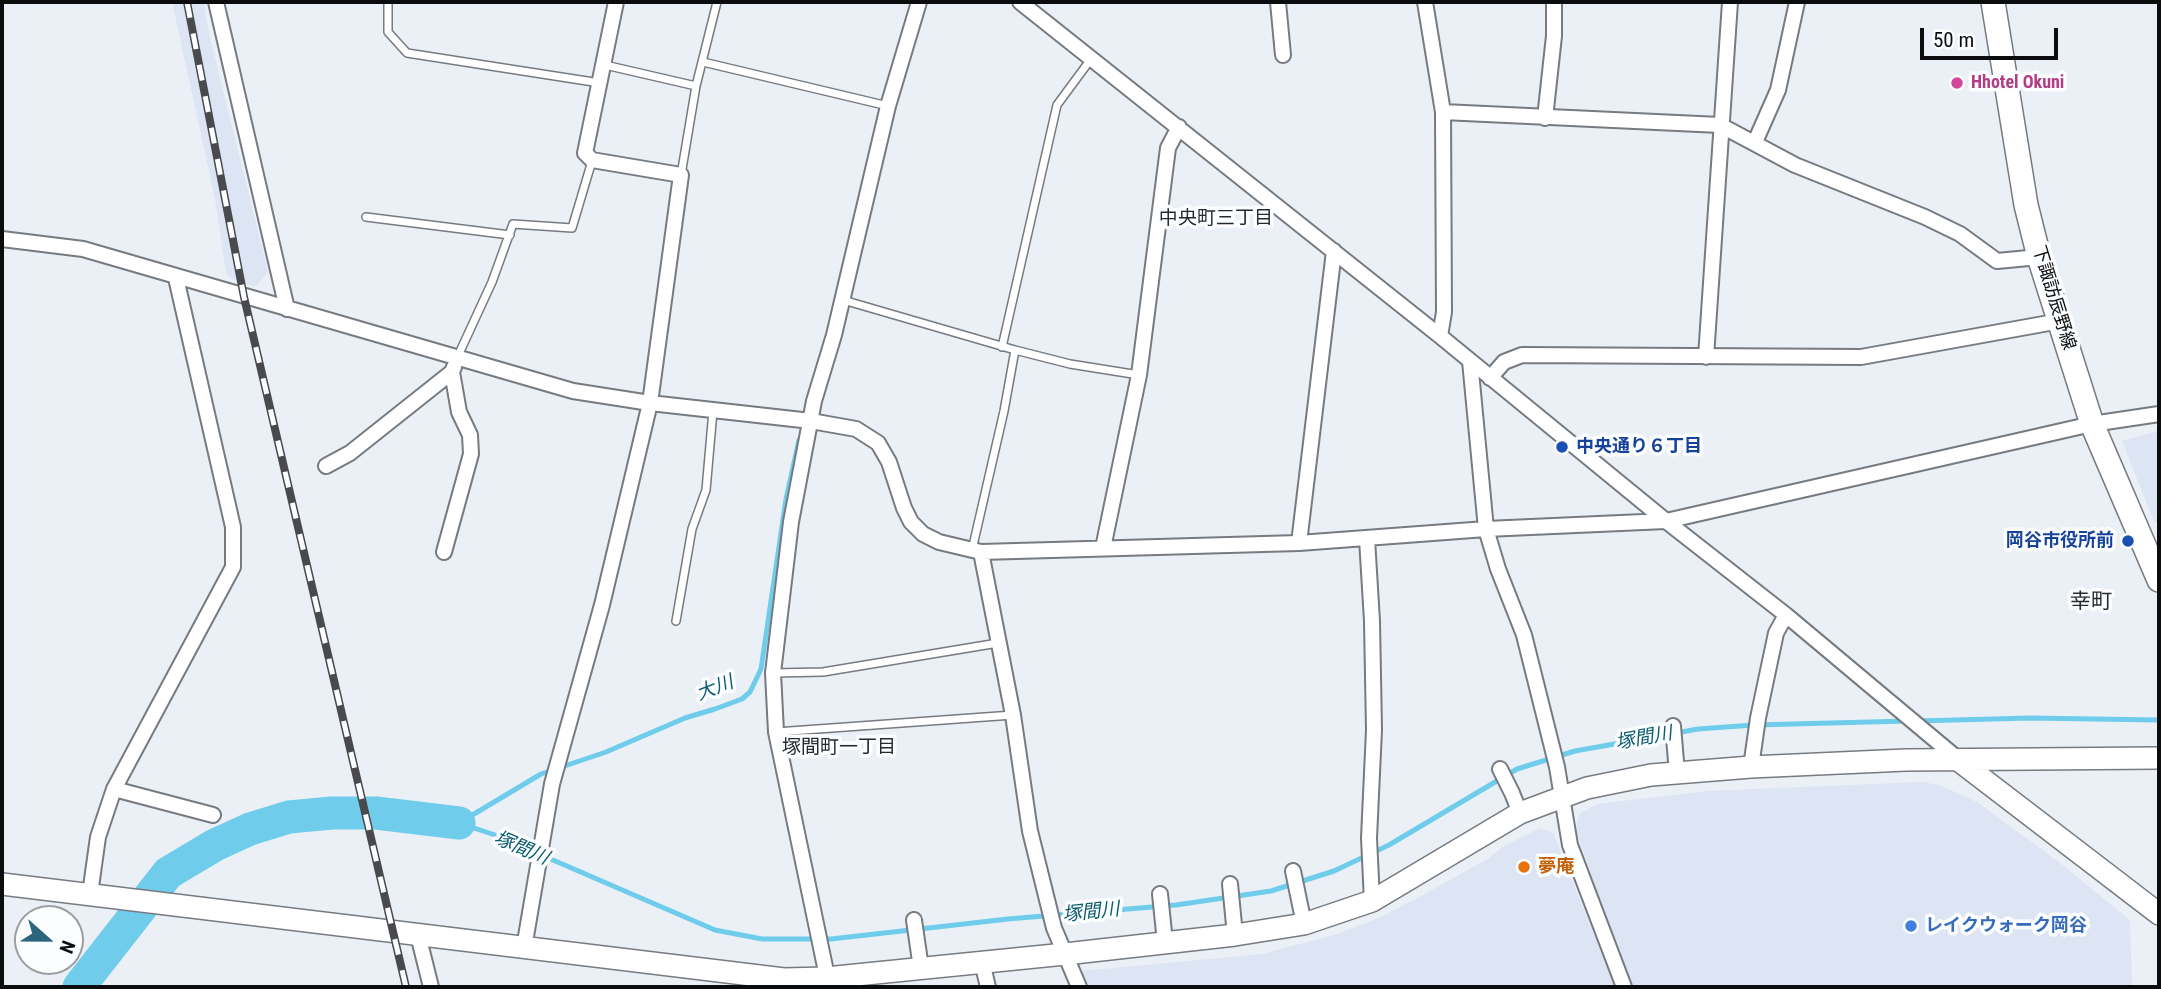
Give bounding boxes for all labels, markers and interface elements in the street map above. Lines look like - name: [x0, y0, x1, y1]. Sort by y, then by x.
- scale bar: [1923, 14, 2061, 58]
- text: 50 m: [1933, 28, 1974, 52]
- place label: Hhotel Okuni: [1971, 72, 2064, 94]
- marker: Hhotel Okuni: [1949, 75, 1965, 91]
- district label: 中央町三丁目: [1159, 208, 1273, 230]
- street label: 下諏訪辰野線: [2027, 243, 2079, 353]
- place label: 中央通り６丁目: [1576, 436, 1702, 458]
- marker: 中央通り６丁目: [1554, 439, 1570, 455]
- place label: 岡谷市役所前: [2006, 530, 2114, 552]
- marker: 岡谷市役所前: [2120, 533, 2136, 549]
- district label: 幸町: [2070, 590, 2112, 616]
- water label: 大川: [693, 672, 737, 706]
- water label: 塚間川: [1614, 723, 1674, 755]
- district label: 塚間町一丁目: [782, 737, 896, 759]
- water label: 塚間川: [490, 827, 552, 871]
- place label: 夢庵: [1538, 856, 1574, 878]
- marker: 夢庵: [1516, 859, 1532, 875]
- water label: 塚間川: [1061, 899, 1121, 927]
- north arrow: [14, 905, 84, 975]
- place label: レイクウォーク岡谷: [1925, 915, 2087, 937]
- marker: レイクウォーク岡谷: [1903, 918, 1919, 934]
- text: N: [54, 937, 80, 957]

